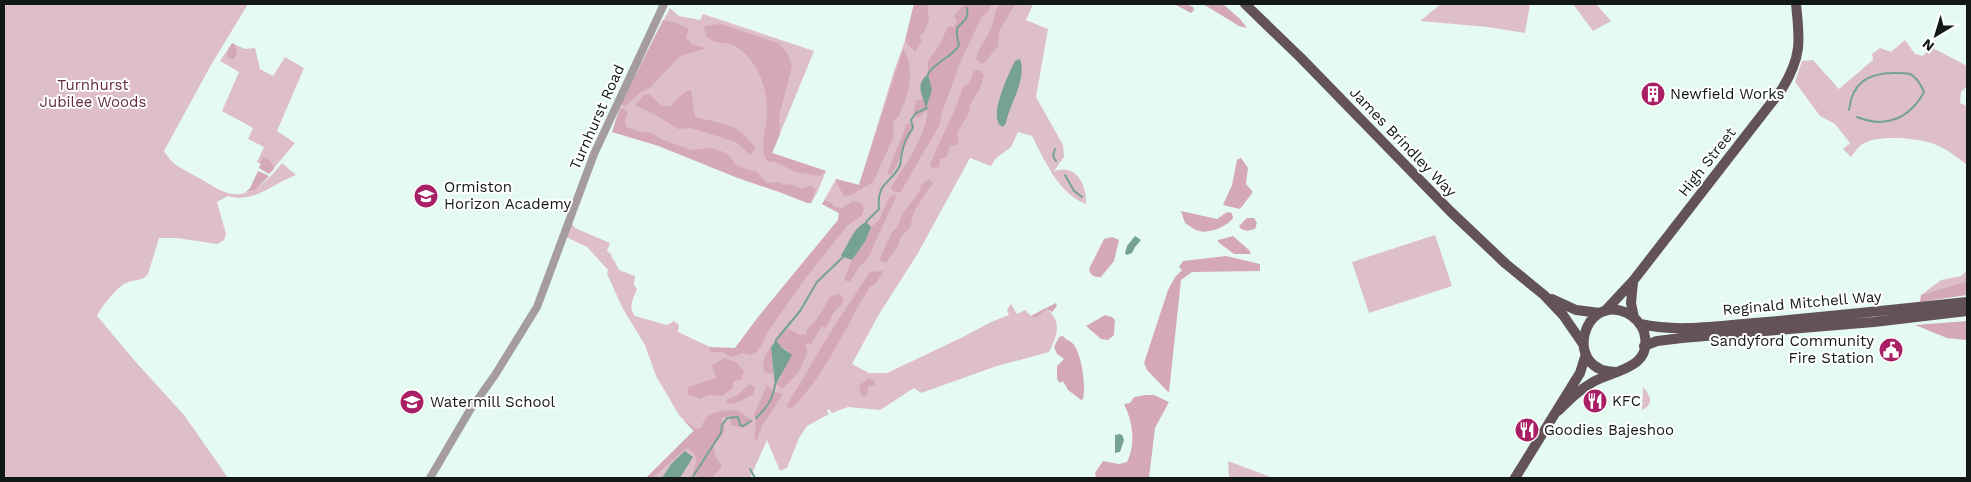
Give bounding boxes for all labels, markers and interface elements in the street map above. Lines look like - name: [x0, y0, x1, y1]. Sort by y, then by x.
- north arrow: [1911, 10, 1961, 60]
- text: N: [1919, 36, 1937, 55]
- street label: Turnhurst Road: [566, 62, 628, 172]
- park label: Turnhurst Jubilee Woods: [40, 76, 147, 111]
- building icon: Newfield Works: [1640, 81, 1666, 107]
- street label: James Brindley Way: [1346, 83, 1460, 201]
- place label: Newfield Works: [1670, 85, 1785, 103]
- street label: High Street: [1675, 123, 1740, 200]
- place label: Ormiston Horizon Academy: [444, 178, 571, 213]
- school or university icon: Ormiston Horizon Academy: [413, 183, 439, 209]
- street label: Reginald Mitchell Way: [1722, 287, 1883, 319]
- place label: Sandyford Community Fire Station: [1710, 332, 1874, 367]
- public building icon: Sandyford Community Fire Station: [1878, 337, 1904, 363]
- restaurant icon: KFC: [1582, 388, 1608, 414]
- school or university icon: Watermill School: [399, 389, 425, 415]
- place label: KFC: [1612, 392, 1641, 410]
- place label: Watermill School: [430, 393, 555, 411]
- restaurant icon: Goodies Bajeshoo: [1514, 417, 1540, 443]
- place label: Goodies Bajeshoo: [1544, 421, 1674, 439]

